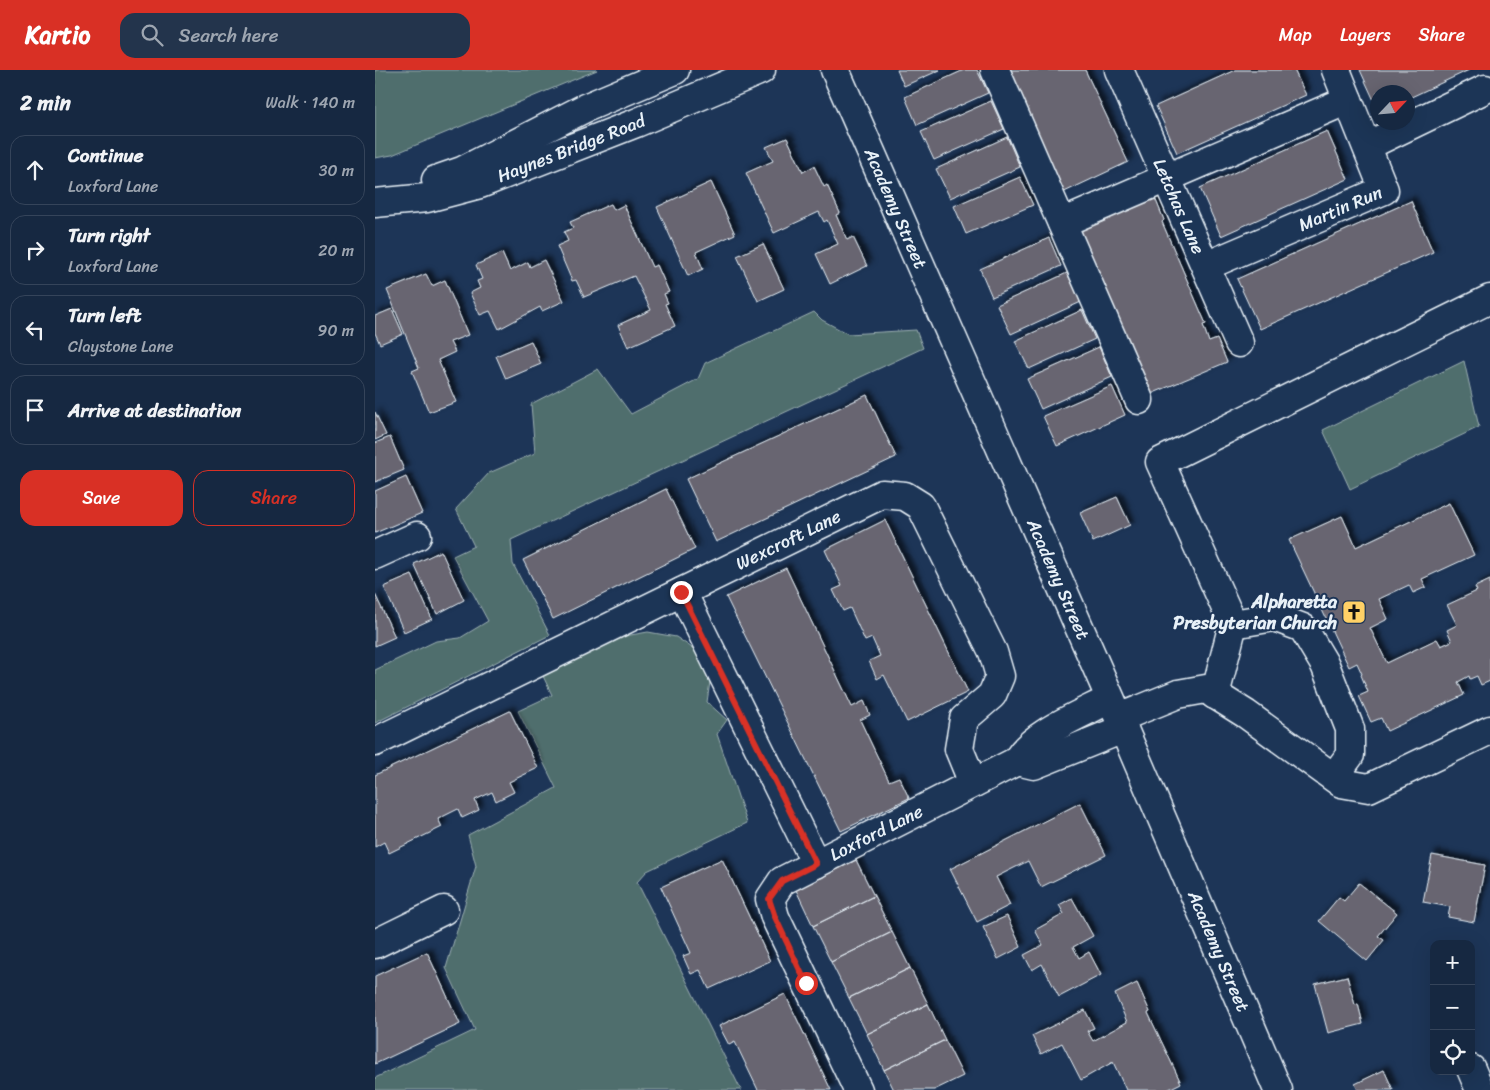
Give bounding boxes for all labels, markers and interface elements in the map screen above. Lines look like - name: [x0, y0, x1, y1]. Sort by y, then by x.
- search box: [120, 13, 470, 58]
- text: Kartio: [25, 14, 90, 56]
- text: Search here: [178, 19, 279, 52]
- text: Map: [1279, 19, 1312, 51]
- text: Layers: [1340, 19, 1391, 51]
- text: Share: [1419, 19, 1465, 51]
- icon: search: [138, 21, 166, 49]
- text: 2 min: [20, 84, 71, 122]
- north arrow: [1370, 85, 1415, 130]
- text: Walk · 140 m: [266, 88, 355, 117]
- street label: Haynes Bridge Road: [492, 104, 652, 192]
- text: Continue: [68, 139, 144, 172]
- street label: Academy Street: [855, 142, 936, 274]
- street label: Letchas Lane: [1144, 153, 1214, 260]
- icon: ahead: [21, 156, 49, 184]
- text: 30 m: [319, 156, 354, 185]
- text: Loxford Lane: [68, 172, 158, 201]
- street label: Martin Run: [1293, 176, 1388, 241]
- text: Turn right: [68, 219, 150, 252]
- icon: right: [21, 236, 49, 264]
- text: 20 m: [318, 236, 354, 265]
- text: Loxford Lane: [68, 252, 158, 281]
- text: Turn left: [68, 299, 141, 332]
- icon: left: [21, 316, 49, 344]
- text: 90 m: [318, 316, 354, 345]
- text: Claystone Lane: [68, 332, 173, 361]
- text: Arrive at destination: [68, 394, 241, 427]
- icon: arrive: [21, 396, 49, 424]
- button: Save: [20, 470, 183, 526]
- button: Share: [193, 470, 355, 526]
- street label: Wexcroft Lane: [730, 500, 846, 579]
- street label: Academy Street: [1017, 513, 1099, 645]
- route end: [670, 581, 693, 604]
- place label: Alpharetta Presbyterian Church: [1173, 586, 1338, 639]
- church icon: Alpharetta Presbyterian Church: [1341, 599, 1367, 625]
- street label: Loxford Lane: [824, 796, 929, 870]
- street label: Academy Street: [1178, 884, 1259, 1017]
- map controls: [1430, 940, 1475, 1075]
- button: +: [1430, 940, 1475, 985]
- route start: [795, 972, 818, 995]
- button: −: [1430, 985, 1475, 1030]
- button: locate: [1430, 1030, 1475, 1075]

